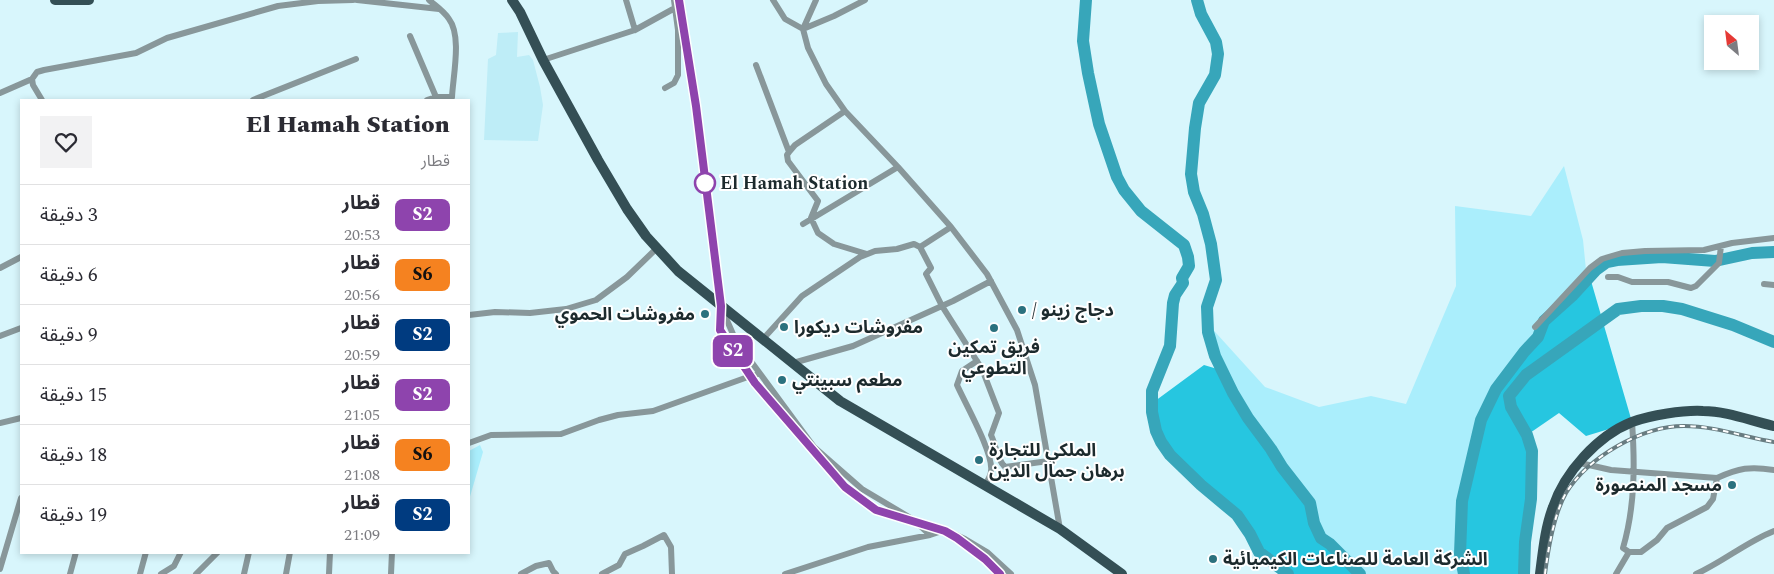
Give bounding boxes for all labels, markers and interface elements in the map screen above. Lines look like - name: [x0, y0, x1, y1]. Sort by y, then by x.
- north arrow: [1704, 15, 1759, 70]
- map controls: [1704, 15, 1759, 70]
- text: El Hamah Station: [246, 107, 450, 143]
- button: heart: [40, 116, 92, 168]
- text: قطار: [421, 149, 450, 173]
- place label: El Hamah Station: [720, 170, 868, 197]
- marker: El Hamah Station: [694, 172, 716, 194]
- text: قطار: [342, 189, 380, 218]
- text: 3 دقيقة: [40, 201, 98, 230]
- text: S2: [412, 201, 433, 228]
- text: 20:53: [344, 223, 380, 247]
- text: قطار: [342, 249, 380, 278]
- text: 6 دقيقة: [40, 261, 98, 290]
- text: S6: [412, 261, 433, 288]
- text: 20:56: [344, 283, 380, 307]
- place label: / دجاج زينو: [1032, 297, 1114, 324]
- place label: مفروشات الحموي: [555, 301, 695, 328]
- marker: / دجاج زينو: [1016, 304, 1028, 316]
- marker: مفروشات الحموي: [699, 308, 711, 320]
- text: قطار: [342, 309, 380, 338]
- place label: مفروشات ديكورا: [794, 314, 923, 341]
- text: 9 دقيقة: [40, 321, 98, 350]
- text: S2: [412, 321, 433, 348]
- marker: مفروشات ديكورا: [778, 321, 790, 333]
- marker: فريق تمكين التطوعي: [988, 322, 1000, 334]
- place label: فريق تمكين التطوعي: [948, 334, 1040, 382]
- line badge: S2: [710, 335, 756, 367]
- text: S2: [723, 337, 743, 364]
- text: 20:59: [344, 343, 380, 367]
- place label: مطعم سبينتي: [792, 367, 903, 394]
- text: قطار: [342, 369, 380, 398]
- marker: مطعم سبينتي: [776, 374, 788, 386]
- text: 15 دقيقة: [40, 381, 107, 410]
- text: S2: [412, 381, 433, 408]
- text: 21:05: [344, 403, 380, 427]
- text: قطار: [342, 429, 380, 458]
- place label: الملكي للتجارة برهان جمال الدين: [989, 437, 1125, 485]
- text: 18 دقيقة: [40, 441, 107, 470]
- text: S6: [412, 441, 433, 468]
- marker: الملكي للتجارة برهان جمال الدين: [973, 454, 985, 466]
- text: 21:08: [344, 463, 380, 487]
- place label: مسجد المنصورة: [1596, 472, 1722, 499]
- marker: مسجد المنصورة: [1726, 479, 1738, 491]
- text: قطار: [342, 489, 380, 518]
- text: 19 دقيقة: [40, 501, 107, 530]
- text: S2: [412, 501, 433, 528]
- text: 21:09: [344, 523, 380, 547]
- place label: الشركة العامة للصناعات الكيميائية: [1223, 546, 1488, 573]
- marker: الشركة العامة للصناعات الكيميائية: [1207, 553, 1219, 565]

